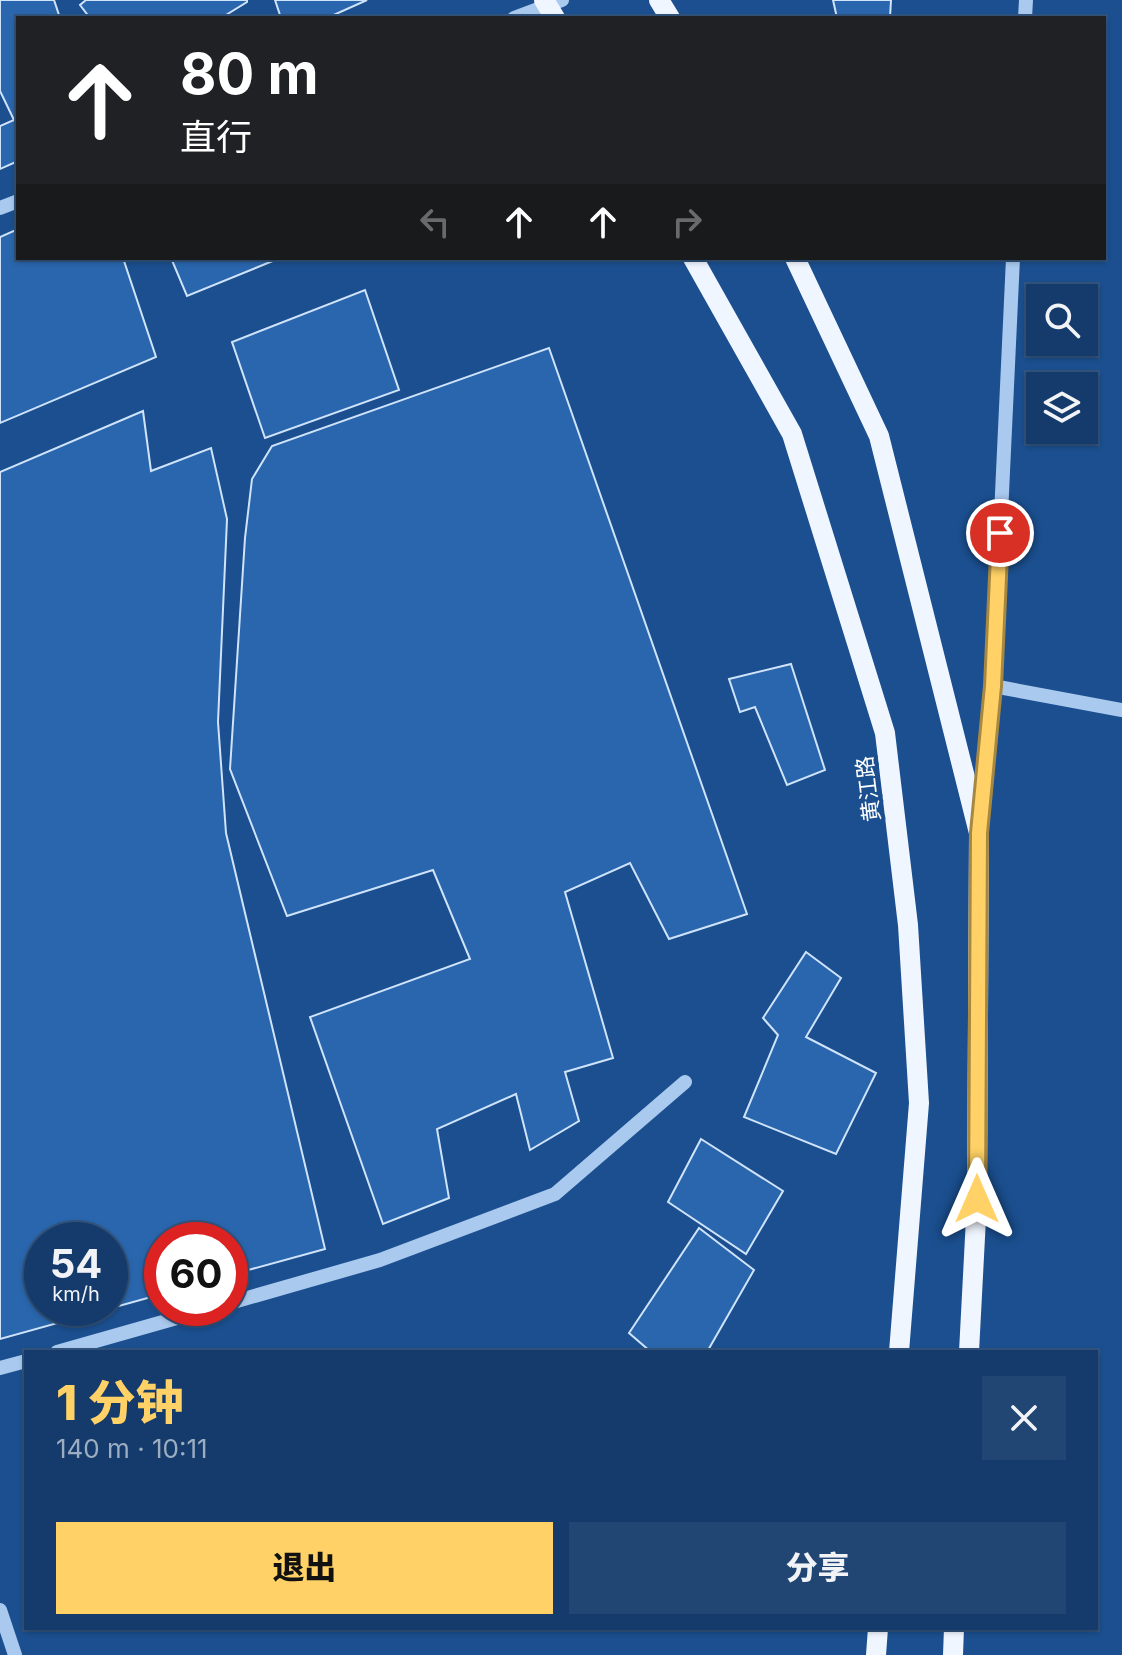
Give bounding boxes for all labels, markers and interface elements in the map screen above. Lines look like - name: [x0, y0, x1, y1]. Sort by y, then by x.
- text: 80 m: [180, 40, 319, 108]
- icon: ahead: [48, 48, 152, 152]
- text: 直行: [180, 115, 252, 159]
- icon: left: [413, 200, 457, 244]
- icon: ahead: [497, 200, 541, 244]
- icon: ahead: [581, 200, 625, 244]
- icon: right: [665, 200, 709, 244]
- map controls: [1026, 284, 1098, 444]
- button: search: [1026, 284, 1098, 356]
- button: layers: [1026, 372, 1098, 444]
- pin: [966, 499, 1034, 567]
- icon: arrive: [978, 511, 1022, 555]
- street label: 黄江路: [851, 755, 885, 823]
- position arrow: [935, 1157, 1019, 1241]
- speed limit sign: 60: [144, 1222, 248, 1326]
- text: 54: [50, 1239, 102, 1288]
- text: km/h: [52, 1282, 100, 1306]
- text: 1 分钟: [56, 1373, 184, 1432]
- button: close: [982, 1376, 1066, 1460]
- text: 140 m · 10:11: [56, 1433, 208, 1464]
- button: 退出: [56, 1522, 553, 1614]
- button: 分享: [569, 1522, 1066, 1614]

